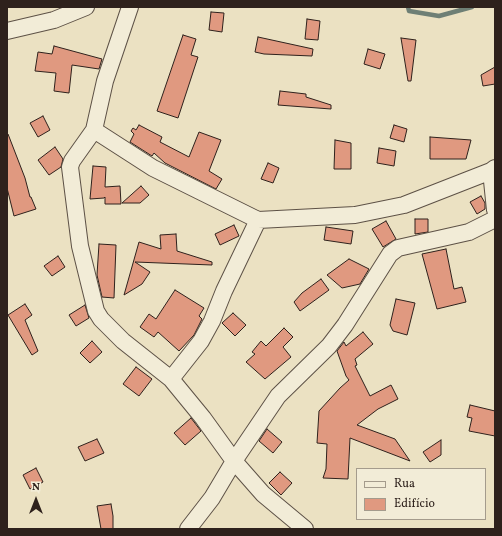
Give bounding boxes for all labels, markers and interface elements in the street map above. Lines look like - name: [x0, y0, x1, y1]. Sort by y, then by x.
- legend: [356, 468, 486, 520]
- text: Rua: [394, 476, 415, 492]
- north arrow: [16, 480, 56, 520]
- text: N: [32, 480, 40, 495]
- text: Edifício: [394, 496, 435, 512]

